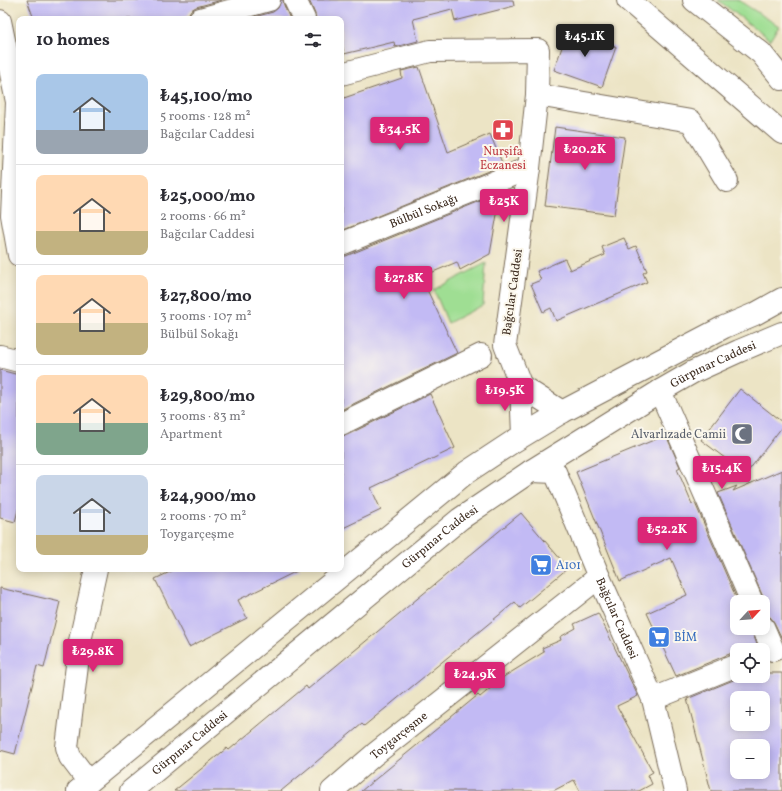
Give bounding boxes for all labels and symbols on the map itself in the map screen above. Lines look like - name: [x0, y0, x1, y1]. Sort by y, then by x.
- pin: ₺45.1K: [552, 24, 618, 58]
- pin: ₺34.5K: [367, 117, 433, 151]
- pharmacy icon: Nurşifa Eczanesi: [490, 117, 516, 143]
- pin: ₺20.2K: [552, 137, 618, 171]
- place label: Nurşifa Eczanesi: [480, 144, 526, 174]
- pin: ₺25K: [480, 189, 528, 223]
- street label: Bülbül Sokağı: [387, 190, 461, 233]
- street label: Bağcılar Caddesi: [499, 247, 527, 336]
- pin: ₺27.8K: [371, 266, 437, 300]
- street label: Gürpınar Caddesi: [668, 338, 759, 392]
- pin: ₺19.5K: [472, 378, 538, 412]
- mosque icon: Alvarlızade Camii: [729, 421, 755, 447]
- place label: Alvarlızade Camii: [631, 427, 726, 443]
- pin: ₺15.4K: [689, 456, 755, 490]
- street label: Gürpınar Caddesi: [399, 502, 482, 573]
- pin: ₺52.2K: [634, 517, 700, 551]
- supermarket icon: A101: [528, 552, 554, 578]
- place label: A101: [556, 558, 581, 574]
- street label: Bağcılar Caddesi: [591, 575, 642, 662]
- north arrow: [730, 595, 770, 635]
- supermarket icon: BİM: [646, 624, 672, 650]
- place label: BİM: [674, 630, 697, 646]
- pin: ₺29.8K: [60, 639, 126, 673]
- pin: ₺24.9K: [442, 662, 508, 696]
- street label: Gürpınar Caddesi: [149, 707, 232, 779]
- street label: Toygarçeşme: [367, 708, 431, 763]

